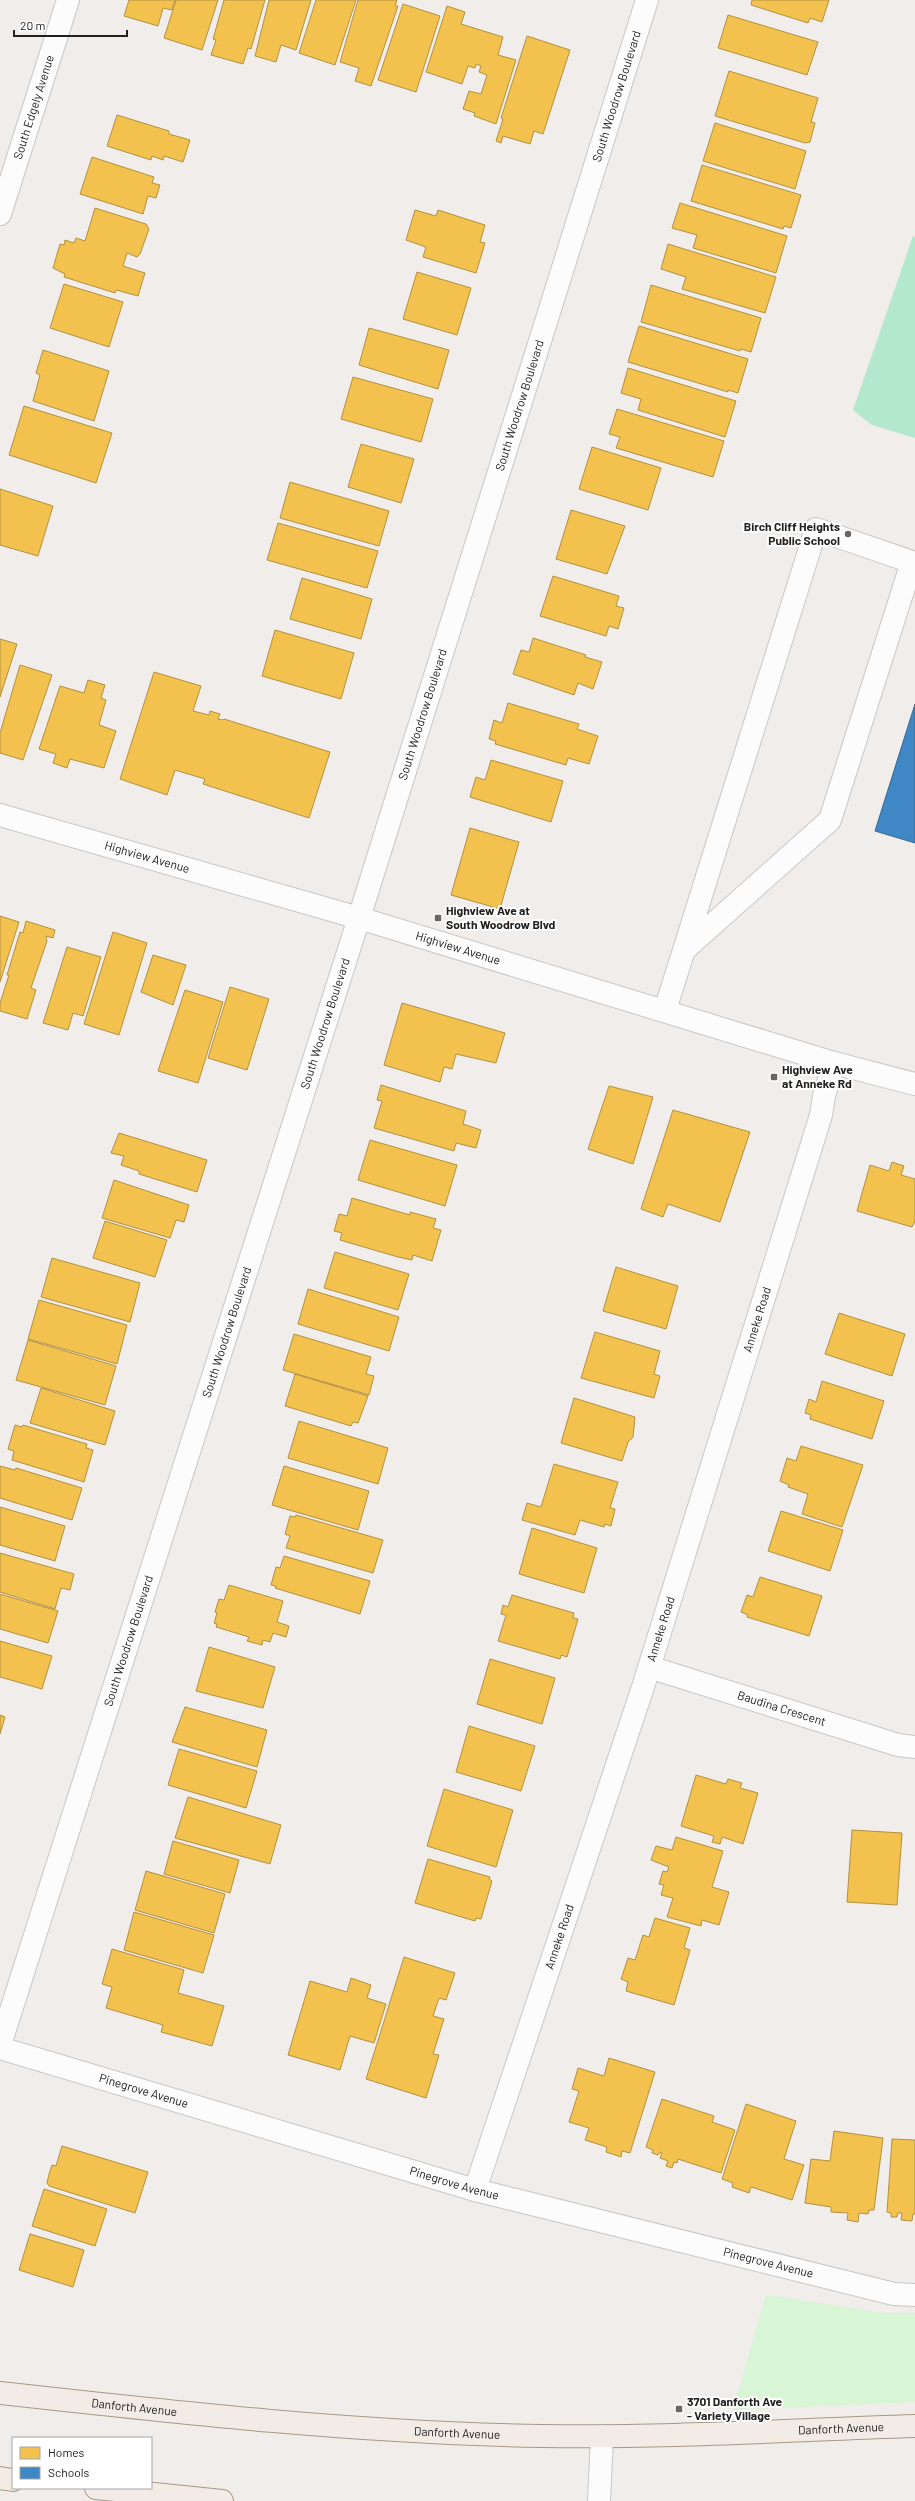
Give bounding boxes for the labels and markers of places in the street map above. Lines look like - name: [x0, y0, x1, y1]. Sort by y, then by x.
- place label: Birch Cliff Heights Public School: [744, 519, 840, 547]
- marker: Birch Cliff Heights Public School: [843, 529, 853, 539]
- place label: Highview Ave at South Woodrow Blvd: [446, 903, 556, 931]
- marker: Highview Ave at South Woodrow Blvd: [433, 913, 443, 923]
- place label: Highview Ave at Anneke Rd: [782, 1062, 853, 1090]
- marker: Highview Ave at Anneke Rd: [769, 1072, 779, 1082]
- place label: 3701 Danforth Ave - Variety Village: [687, 2394, 782, 2422]
- marker: 3701 Danforth Ave - Variety Village: [674, 2404, 684, 2414]

